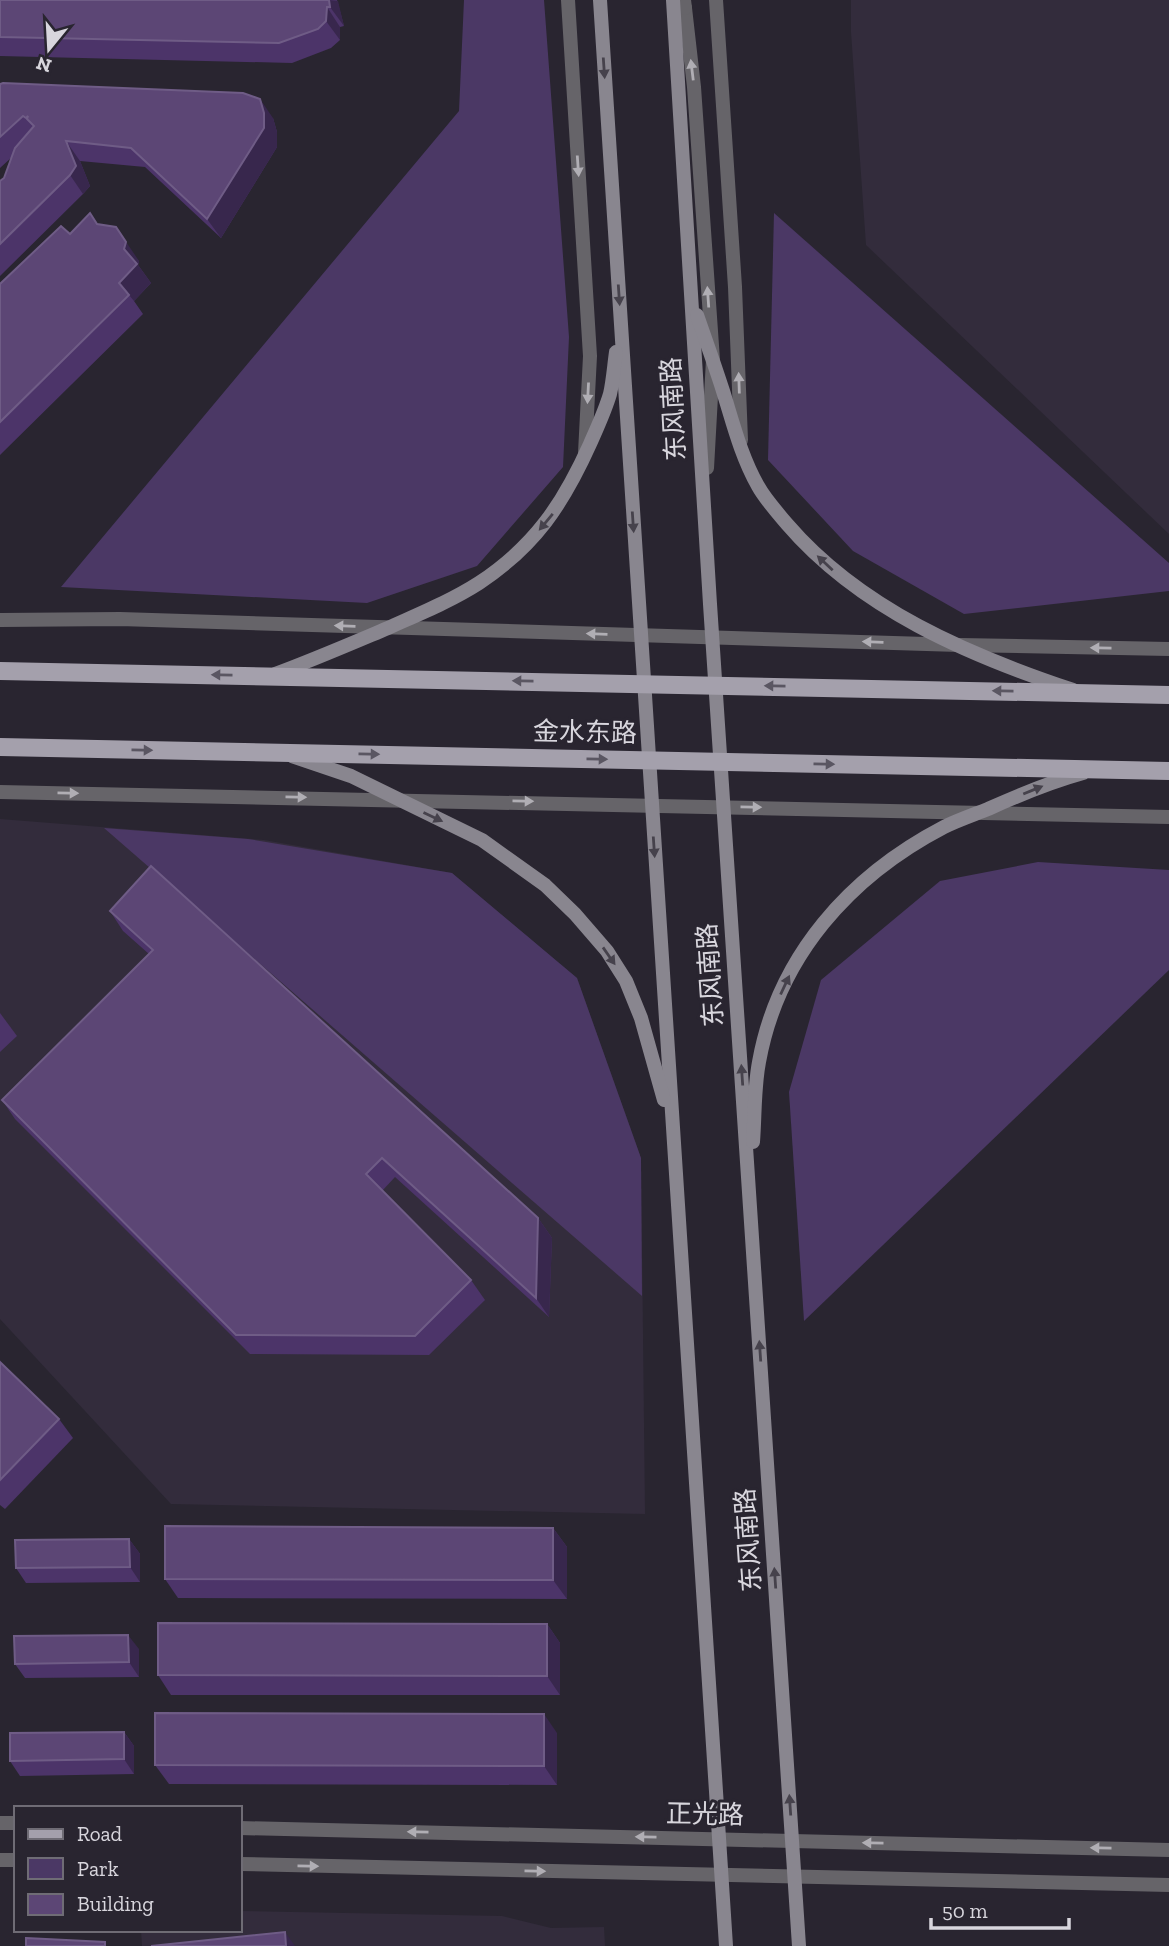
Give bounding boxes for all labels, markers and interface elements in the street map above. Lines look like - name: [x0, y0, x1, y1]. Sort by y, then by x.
- north arrow: [14, 14, 84, 84]
- text: N: [33, 52, 54, 78]
- one-way arrow: [599, 57, 610, 79]
- one-way arrow: [687, 59, 698, 81]
- one-way arrow: [573, 155, 584, 177]
- one-way arrow: [613, 284, 624, 306]
- one-way arrow: [703, 285, 714, 307]
- street label: 东风南路: [654, 356, 692, 462]
- one-way arrow: [733, 372, 744, 394]
- one-way arrow: [582, 382, 593, 404]
- one-way arrow: [628, 511, 639, 533]
- one-way arrow: [539, 513, 554, 531]
- one-way arrow: [816, 555, 834, 571]
- one-way arrow: [334, 620, 356, 632]
- one-way arrow: [586, 628, 608, 639]
- one-way arrow: [862, 636, 884, 648]
- one-way arrow: [1090, 642, 1112, 654]
- one-way arrow: [211, 670, 233, 681]
- one-way arrow: [512, 676, 534, 687]
- one-way arrow: [764, 681, 786, 692]
- one-way arrow: [992, 685, 1014, 697]
- street label: 金水东路: [533, 715, 637, 749]
- one-way arrow: [131, 744, 153, 756]
- one-way arrow: [358, 749, 380, 760]
- one-way arrow: [586, 753, 608, 765]
- one-way arrow: [813, 758, 835, 770]
- one-way arrow: [1022, 784, 1043, 795]
- one-way arrow: [57, 787, 79, 799]
- one-way arrow: [285, 791, 307, 803]
- one-way arrow: [512, 796, 534, 807]
- one-way arrow: [740, 801, 762, 813]
- one-way arrow: [423, 811, 443, 823]
- one-way arrow: [649, 836, 660, 858]
- street label: 东风南路: [690, 922, 730, 1028]
- one-way arrow: [602, 947, 616, 965]
- one-way arrow: [779, 975, 791, 995]
- one-way arrow: [736, 1063, 747, 1085]
- one-way arrow: [754, 1339, 765, 1361]
- street label: 东风南路: [728, 1487, 768, 1593]
- one-way arrow: [770, 1566, 781, 1588]
- one-way arrow: [784, 1793, 795, 1815]
- street label: 正光路: [666, 1797, 744, 1831]
- legend: [14, 1806, 242, 1932]
- text: Road: [77, 1821, 123, 1846]
- one-way arrow: [407, 1826, 429, 1837]
- one-way arrow: [635, 1832, 657, 1843]
- one-way arrow: [862, 1837, 884, 1849]
- one-way arrow: [1090, 1843, 1112, 1854]
- text: Park: [77, 1856, 119, 1881]
- one-way arrow: [297, 1860, 319, 1871]
- one-way arrow: [525, 1865, 547, 1877]
- scale bar: [931, 1886, 1069, 1930]
- text: Building: [77, 1891, 154, 1916]
- text: 50 m: [942, 1898, 988, 1923]

